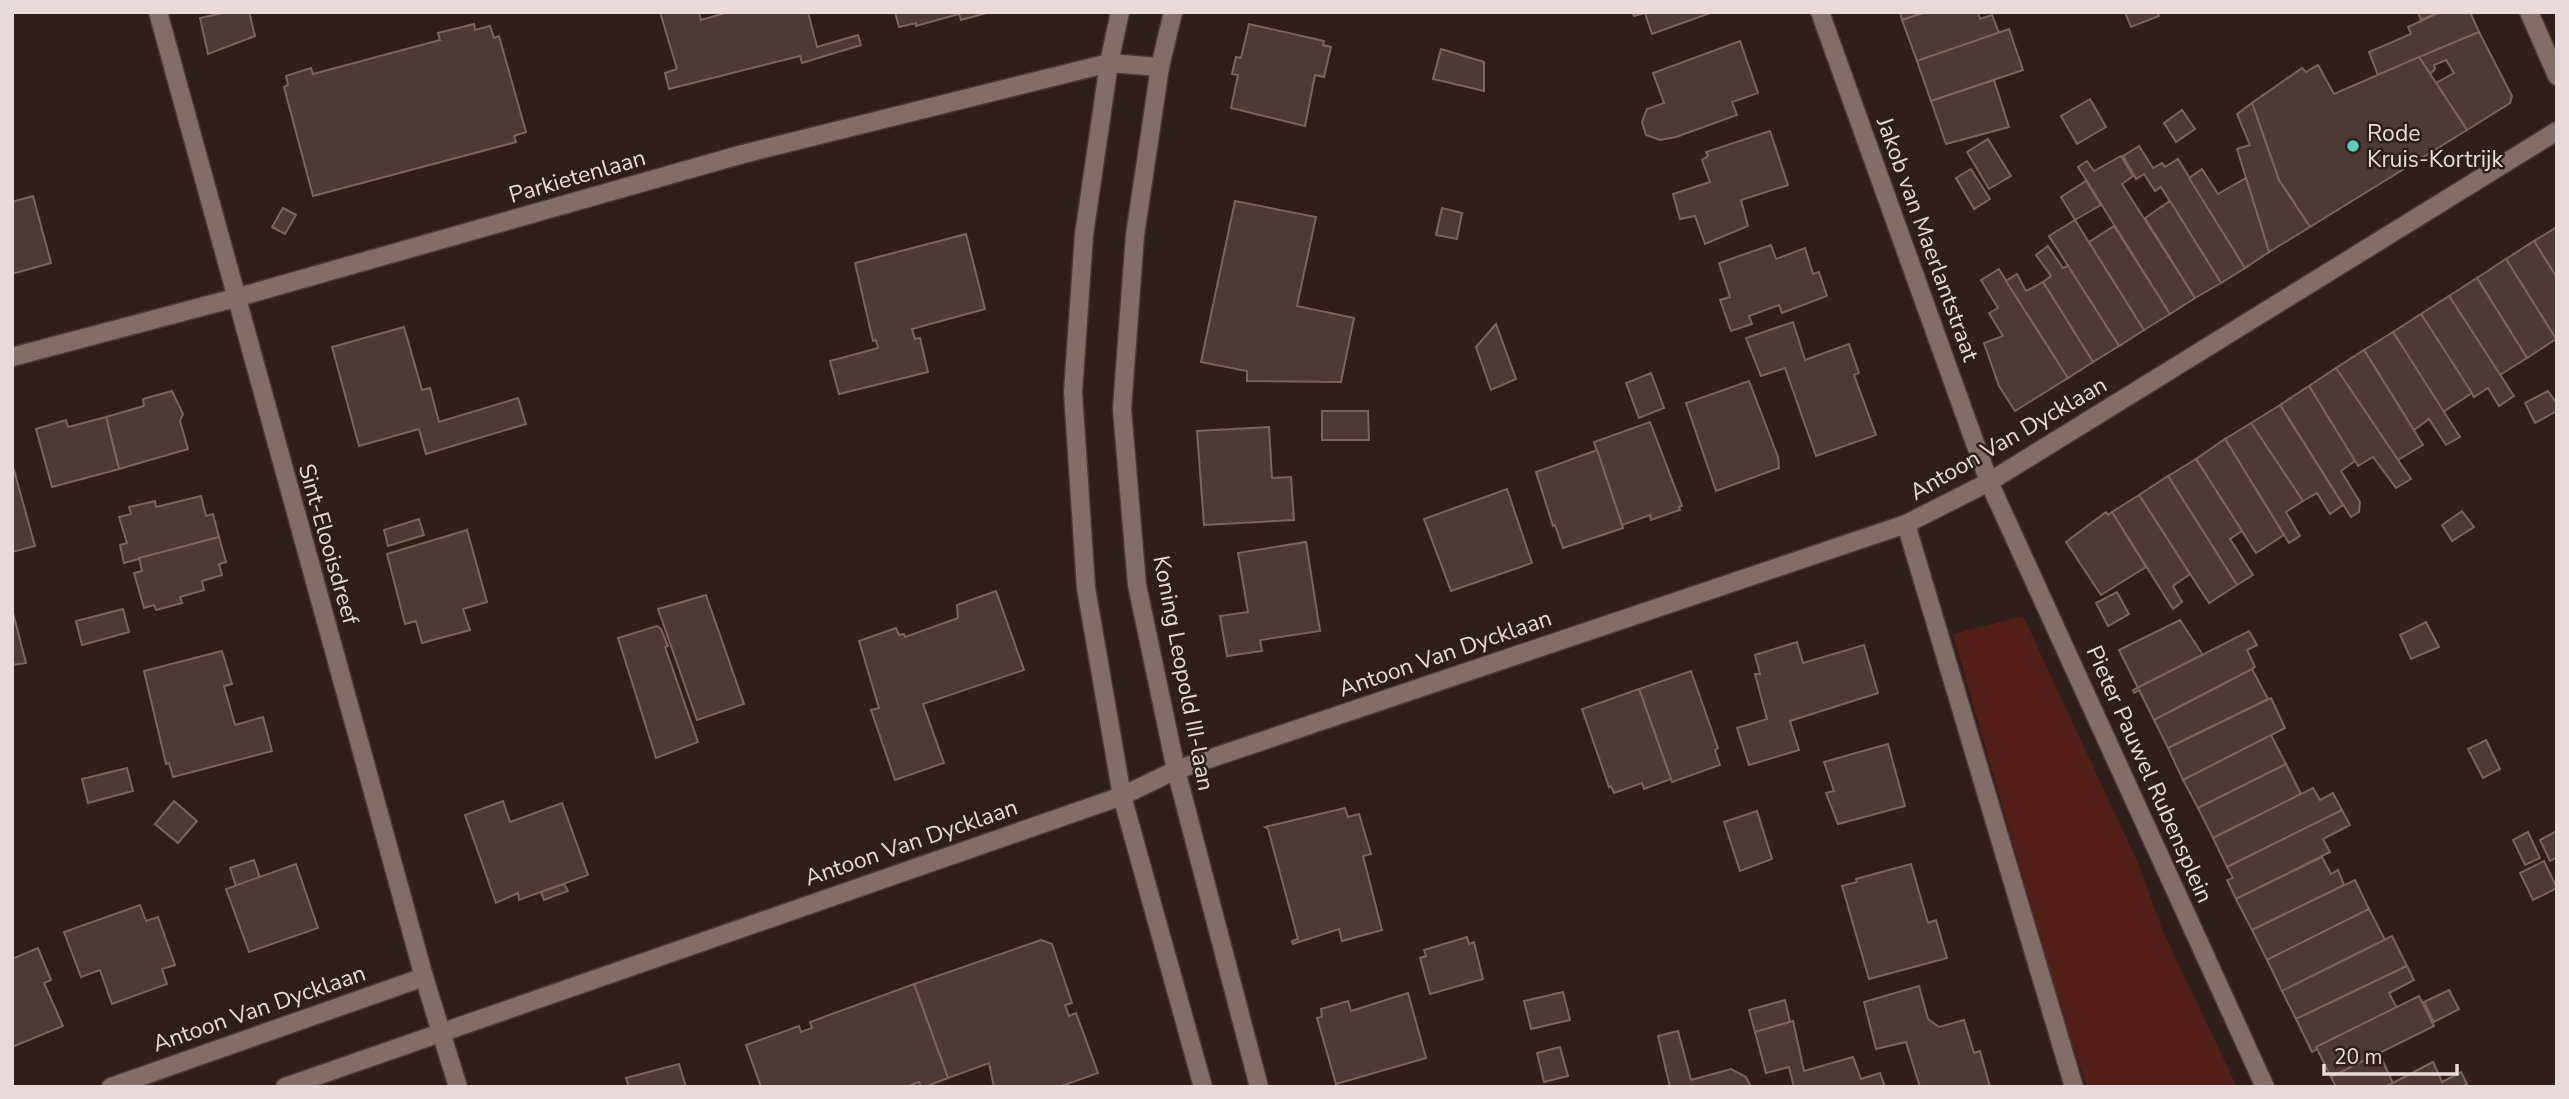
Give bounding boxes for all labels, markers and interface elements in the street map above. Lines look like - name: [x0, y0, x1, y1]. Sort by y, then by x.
- street label: Jakob van Maerlantstraat: [1869, 112, 1986, 366]
- place label: Rode Kruis-Kortrijk: [2367, 118, 2503, 175]
- marker: Rode Kruis-Kortrijk: [2345, 138, 2361, 154]
- street label: Parkietenlaan: [505, 142, 649, 211]
- street label: Antoon Van Dycklaan: [1904, 369, 2113, 508]
- street label: Sint-Elooisdreef: [291, 460, 366, 628]
- street label: Koning Leopold III-laan: [1145, 553, 1222, 793]
- street label: Antoon Van Dycklaan: [1335, 602, 1556, 704]
- street label: Pieter Pauwel Rubensplein: [2079, 641, 2220, 908]
- street label: Antoon Van Dycklaan: [801, 791, 1022, 893]
- street label: Antoon Van Dycklaan: [149, 957, 370, 1059]
- scale bar: [2324, 1032, 2457, 1076]
- text: 20 m: [2334, 1043, 2383, 1071]

